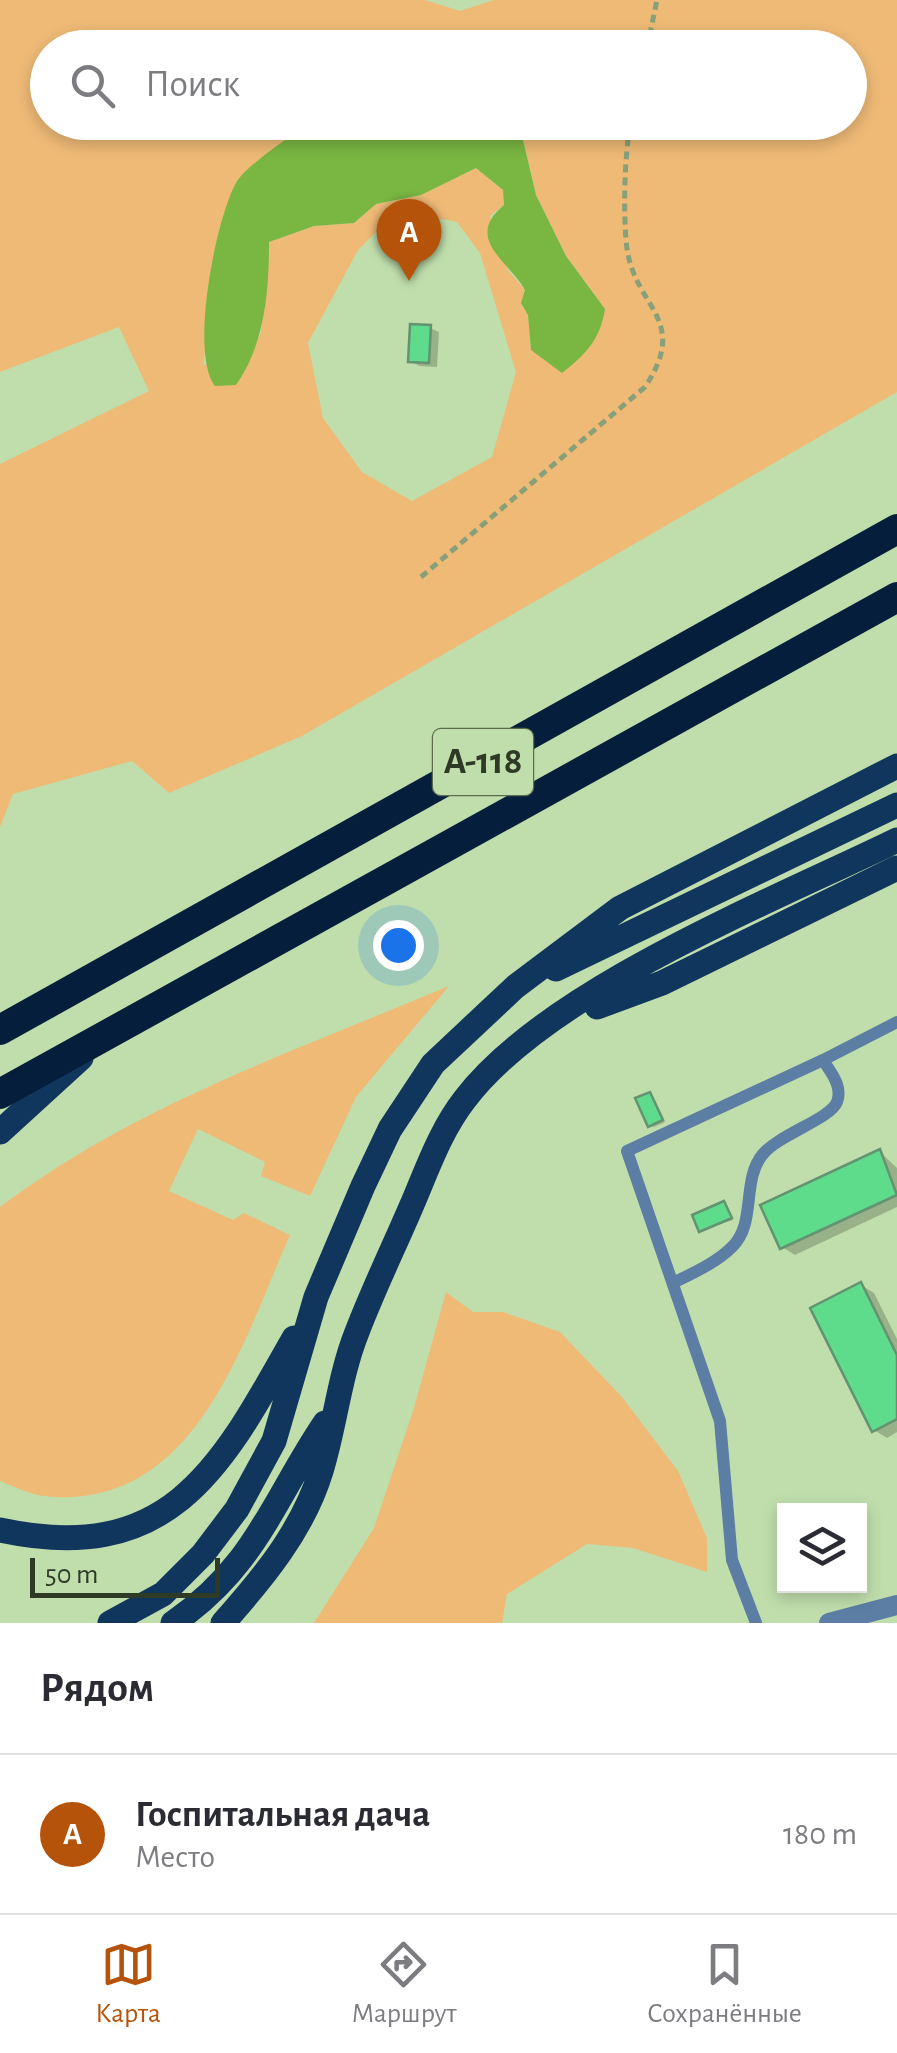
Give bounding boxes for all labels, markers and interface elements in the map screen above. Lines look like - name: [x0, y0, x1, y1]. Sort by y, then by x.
- search box: [30, 30, 867, 140]
- icon: search: [65, 58, 120, 113]
- text: Поиск: [145, 66, 240, 104]
- pin: A: [376, 198, 442, 281]
- road number: А-118: [433, 729, 533, 795]
- your location: [373, 920, 424, 971]
- map controls: [777, 1503, 867, 1593]
- button: layers: [777, 1503, 867, 1593]
- scale bar: [30, 1553, 220, 1598]
- text: 50 m: [45, 1561, 99, 1589]
- text: Рядом: [40, 1667, 154, 1709]
- text: Госпитальная дача: [135, 1796, 430, 1834]
- text: A: [63, 1818, 82, 1850]
- text: 180 m: [783, 1818, 857, 1850]
- text: Место: [135, 1841, 215, 1873]
- tab: Карта: [95, 1937, 161, 2031]
- tab: Маршрут: [351, 1937, 457, 2031]
- tab: Сохранённые: [647, 1937, 802, 2031]

